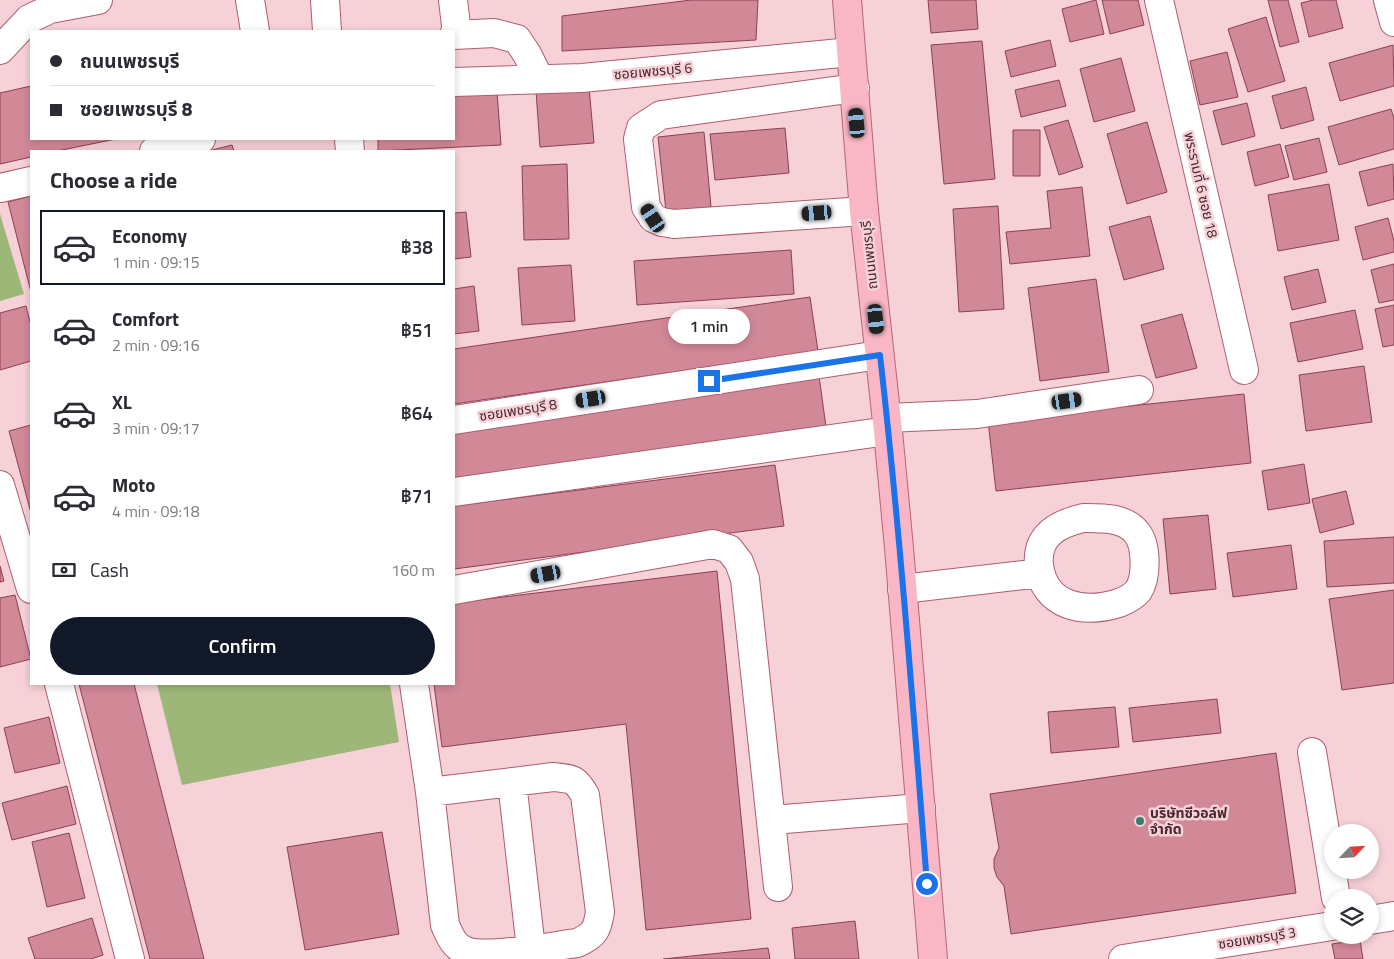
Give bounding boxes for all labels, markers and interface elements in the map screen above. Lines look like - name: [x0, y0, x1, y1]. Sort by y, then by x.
- text: ถนนเพชรบุรี: [80, 46, 180, 75]
- street label: ซอยเพชรบุรี 6: [613, 57, 693, 84]
- text: ซอยเพชรบุรี 8: [80, 94, 193, 123]
- car: [848, 107, 865, 139]
- street label: พระรามที่ 6 ซอย 18: [1179, 130, 1224, 240]
- text: Choose a ride: [50, 163, 177, 197]
- car: [638, 201, 667, 235]
- car: [801, 204, 832, 222]
- street label: ถนนเพชรบุรี: [854, 219, 883, 290]
- text: Economy: [112, 221, 187, 250]
- icon: car: [52, 225, 97, 270]
- text: ฿38: [401, 232, 433, 261]
- text: 1 min · 09:15: [112, 250, 200, 274]
- car: [866, 303, 885, 335]
- text: Comfort: [112, 304, 179, 333]
- icon: car: [52, 308, 97, 353]
- callout: 1 min: [668, 308, 750, 344]
- text: 1 min: [690, 314, 728, 338]
- text: ฿51: [401, 315, 433, 344]
- text: 2 min · 09:16: [112, 333, 200, 357]
- route end: [698, 370, 720, 392]
- text: XL: [112, 387, 132, 416]
- car: [575, 389, 606, 409]
- icon: car: [52, 391, 97, 436]
- car: [1051, 391, 1082, 411]
- street label: ซอยเพชรบุรี 8: [478, 393, 558, 426]
- text: ฿64: [401, 398, 433, 427]
- text: 3 min · 09:17: [112, 416, 200, 440]
- text: Moto: [112, 470, 155, 499]
- icon: car: [52, 474, 97, 519]
- text: ฿71: [401, 481, 433, 510]
- text: 4 min · 09:18: [112, 499, 200, 523]
- text: Cash: [90, 555, 129, 584]
- icon: cash: [50, 556, 78, 584]
- text: 160 m: [391, 558, 435, 582]
- car: [529, 564, 562, 584]
- button: Confirm: [50, 617, 435, 675]
- place label: บริษัทซีวอล์ฟ จำกัด: [1150, 802, 1227, 839]
- marker: บริษัทซีวอล์ฟ จำกัด: [1134, 815, 1146, 827]
- north arrow: [1324, 824, 1379, 879]
- map controls: [1324, 824, 1379, 944]
- route start: [916, 873, 938, 895]
- button: layers: [1324, 889, 1379, 944]
- street label: ซอยเพชรบุรี 3: [1217, 921, 1297, 954]

